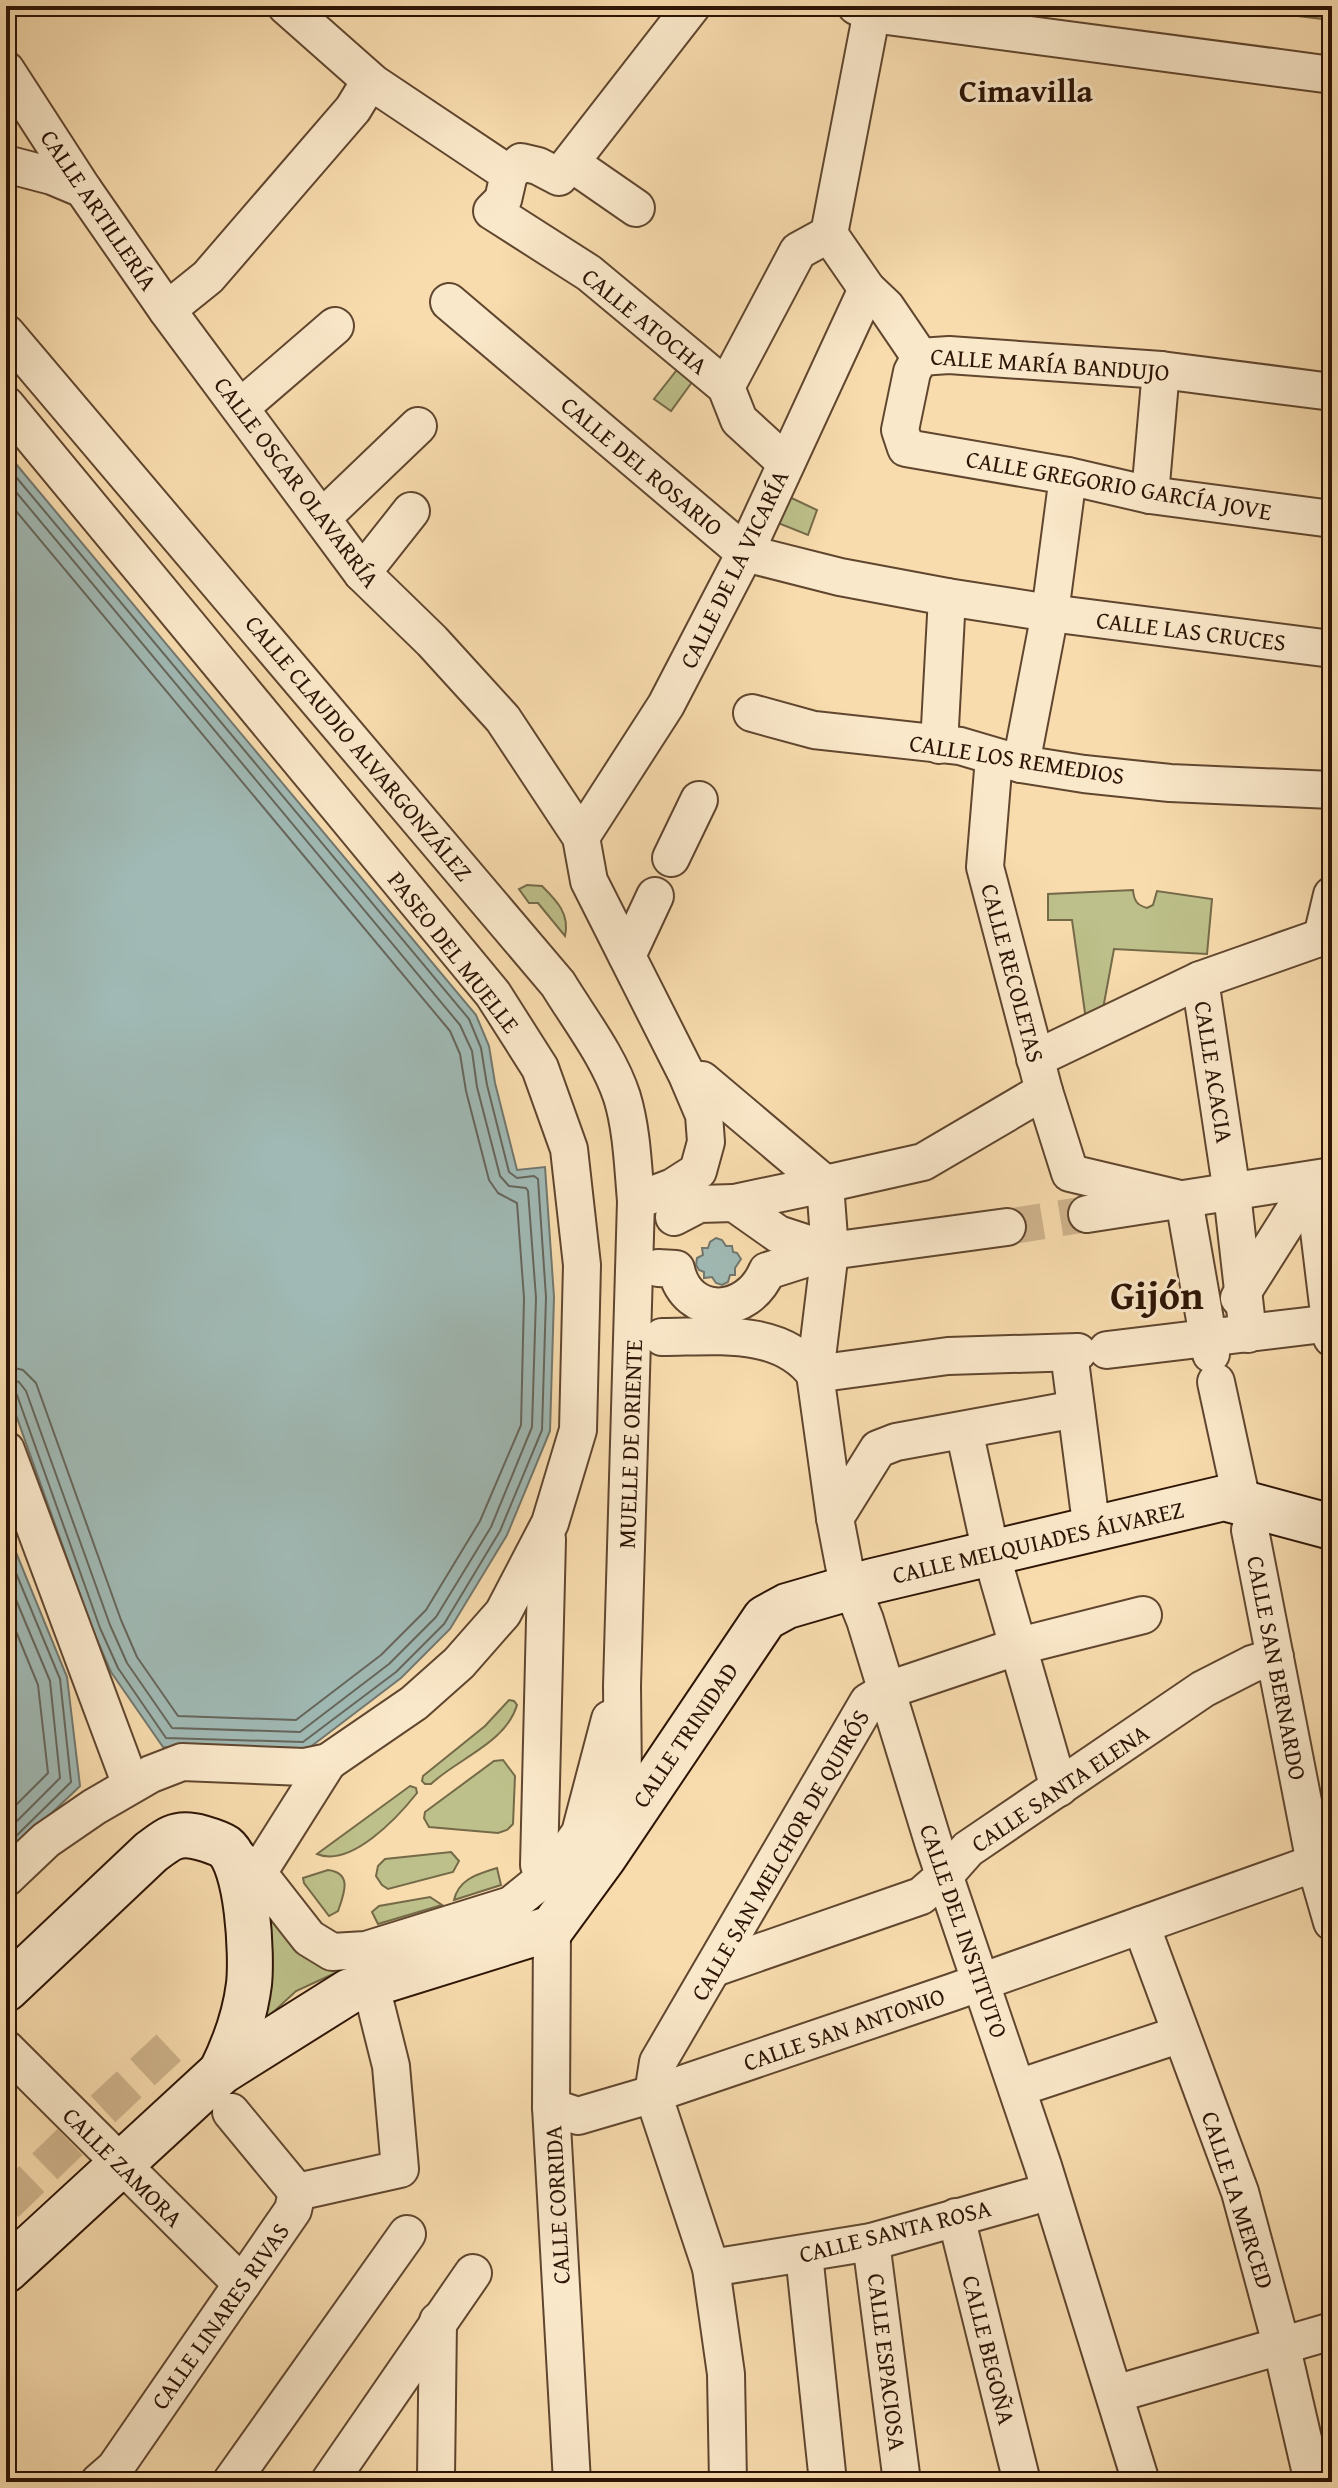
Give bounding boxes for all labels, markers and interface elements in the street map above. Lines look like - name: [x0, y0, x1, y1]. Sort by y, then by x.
- district label: Cimavilla: [959, 67, 1094, 114]
- street label: CALLE ARTILLERÍA: [32, 122, 166, 298]
- street label: CALLE ATOCHA: [575, 259, 716, 383]
- street label: CALLE MARÍA BANDUJO: [929, 338, 1171, 390]
- street label: CALLE OSCAR OLAVARRÍA: [206, 369, 388, 595]
- street label: CALLE DEL ROSARIO: [553, 388, 731, 544]
- street label: CALLE GREGORIO GARCÍA JOVE: [963, 441, 1275, 529]
- street label: CALLE DE LA VICARÍA: [671, 463, 797, 674]
- street label: CALLE LAS CRUCES: [1094, 602, 1288, 660]
- street label: CALLE CLAUDIO ALVARGONZÁLEZ: [237, 607, 481, 889]
- street label: CALLE LOS REMEDIOS: [907, 725, 1127, 793]
- street label: PASEO DEL MUELLE: [380, 864, 528, 1040]
- street label: CALLE RECOLETAS: [972, 880, 1054, 1066]
- street label: CALLE ACACIA: [1185, 998, 1243, 1146]
- district label: Gijón: [1110, 1265, 1204, 1324]
- street label: MUELLE DE ORIENTE: [609, 1339, 651, 1549]
- street label: CALLE MELQUIADES ÁLVAREZ: [889, 1491, 1187, 1593]
- street label: CALLE SAN BERNARDO: [1238, 1553, 1316, 1783]
- street label: CALLE TRINIDAD: [623, 1655, 747, 1815]
- street label: CALLE SAN MELCHOR DE QUIRÓS: [682, 1703, 878, 2007]
- street label: CALLE SANTA ELENA: [964, 1715, 1156, 1861]
- street label: CALLE DEL INSTITUTO: [911, 1819, 1017, 2043]
- street label: CALLE SAN ANTONIO: [739, 1978, 949, 2080]
- street label: CALLE ZAMORA: [55, 2099, 191, 2235]
- street label: CALLE LA MERCED: [1193, 2107, 1283, 2293]
- street label: CALLE CORRIDA: [535, 2124, 579, 2285]
- street label: CALLE SANTA ROSA: [796, 2190, 995, 2272]
- street label: CALLE LINARES RIVAS: [142, 2216, 298, 2416]
- street label: CALLE ESPACIOSA: [859, 2271, 915, 2453]
- street label: CALLE BEGOÑA: [954, 2272, 1025, 2429]

